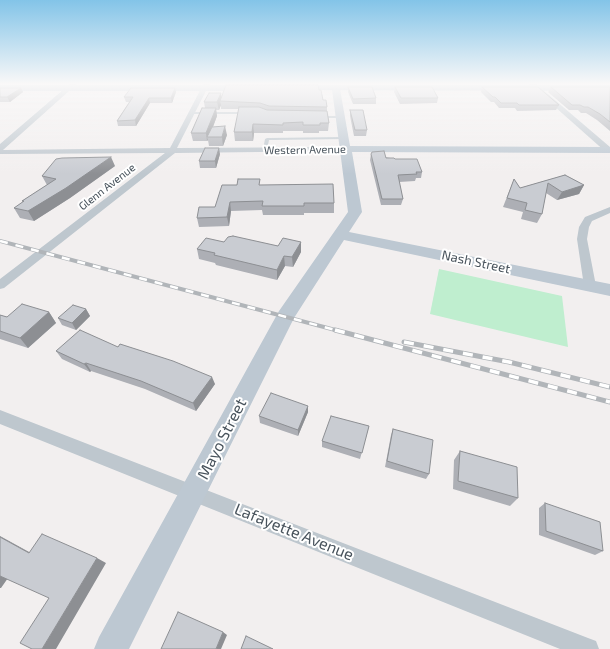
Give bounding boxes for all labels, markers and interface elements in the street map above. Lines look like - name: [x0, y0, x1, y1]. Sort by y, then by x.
- street label: Western Avenue: [264, 143, 346, 157]
- street label: Glenn Avenue: [76, 161, 138, 213]
- street label: Nash Street: [440, 247, 512, 277]
- street label: Mayo Street: [193, 395, 251, 483]
- street label: Lafayette Avenue: [232, 499, 356, 565]

